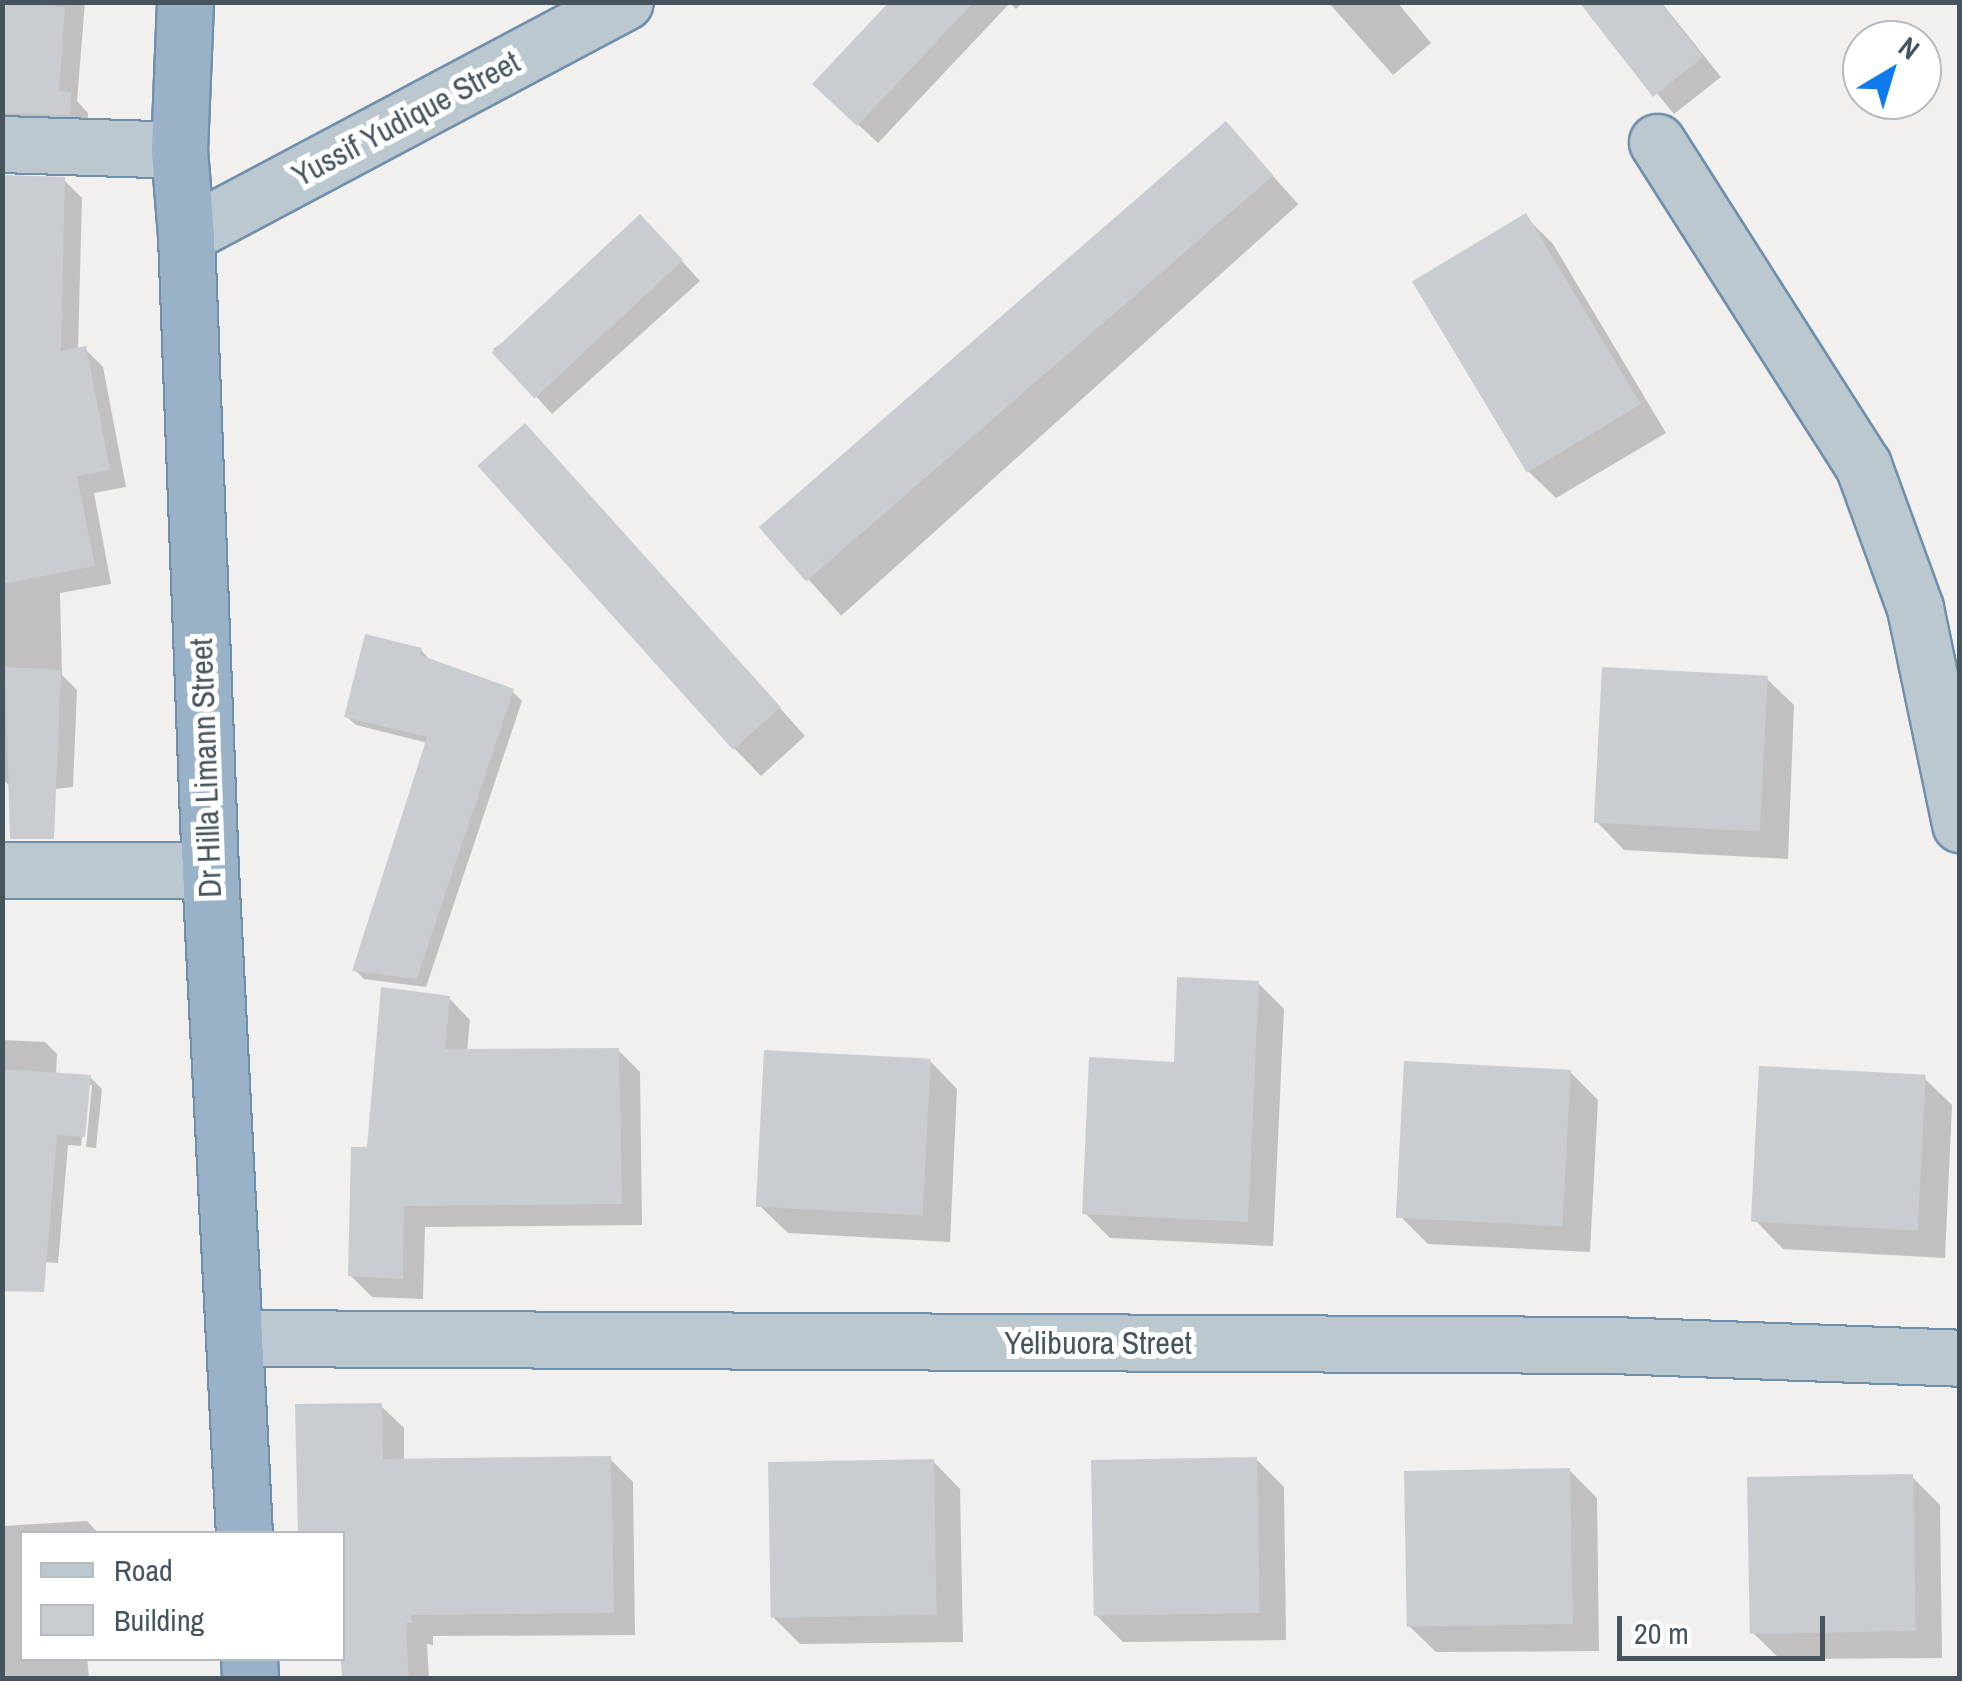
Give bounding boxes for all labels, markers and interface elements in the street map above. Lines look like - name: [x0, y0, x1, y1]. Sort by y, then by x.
- north arrow: [1842, 20, 1942, 120]
- text: N: [1891, 28, 1927, 68]
- street label: Yussif Yudique Street: [286, 43, 526, 195]
- street label: Dr Hilla Limann Street: [182, 638, 230, 898]
- street label: Yelibuora Street: [1004, 1324, 1192, 1362]
- legend: [20, 1531, 345, 1661]
- text: Road: [114, 1550, 173, 1590]
- scale bar: [1622, 1596, 1830, 1658]
- text: Building: [114, 1600, 204, 1640]
- text: 20 m: [1634, 1613, 1689, 1653]

